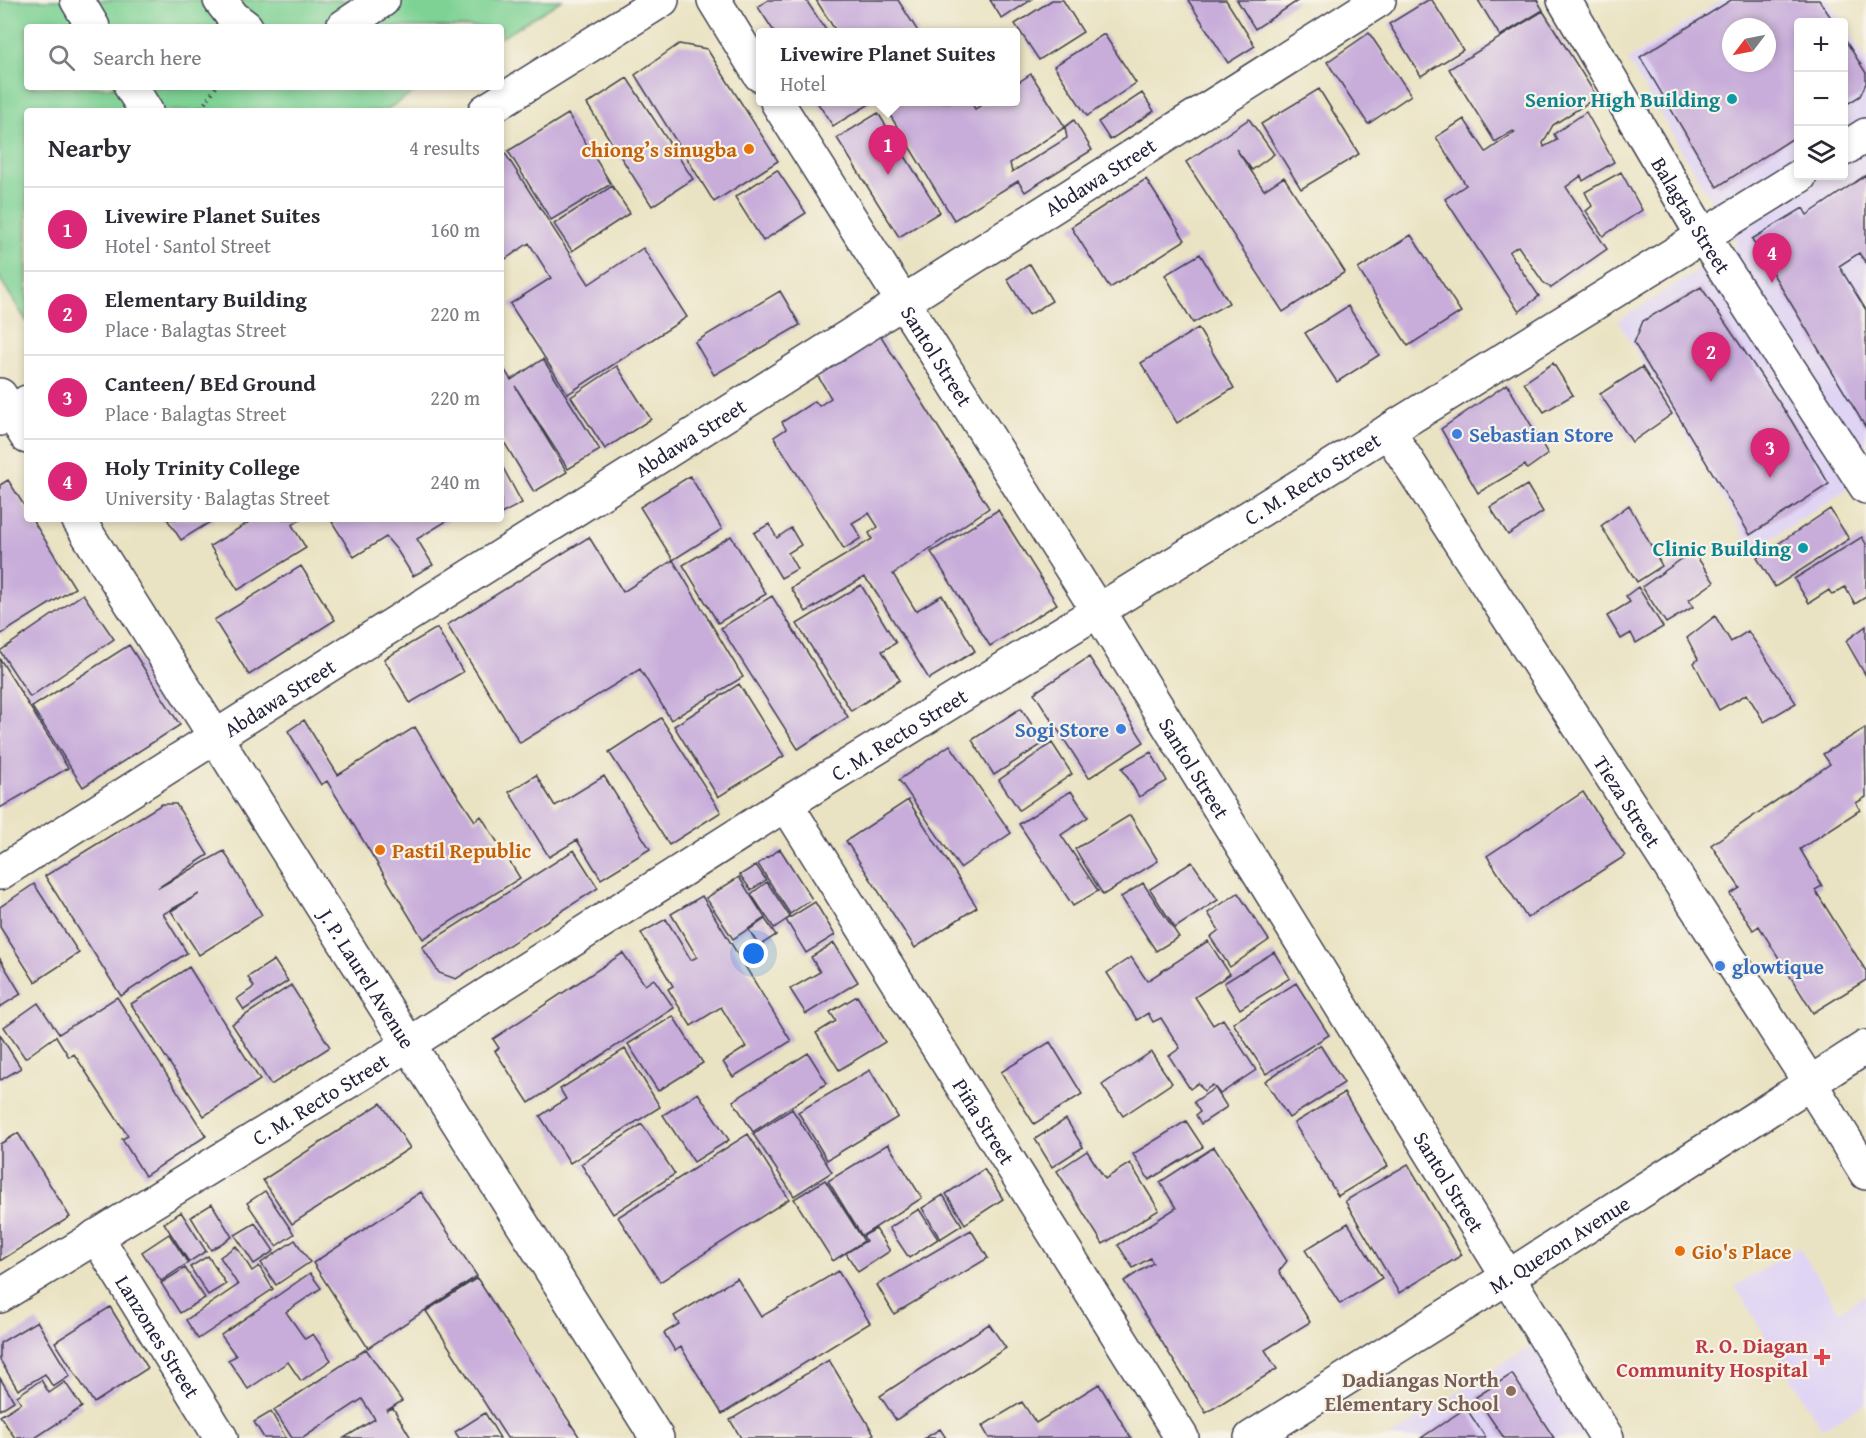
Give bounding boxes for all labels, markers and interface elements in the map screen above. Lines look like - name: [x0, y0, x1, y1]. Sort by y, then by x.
- north arrow: [1722, 18, 1776, 72]
- map controls: [1794, 18, 1848, 180]
- button: +: [1794, 18, 1848, 72]
- search box: [24, 24, 504, 90]
- popup: [756, 28, 1020, 106]
- text: Livewire Planet Suites: [780, 37, 996, 69]
- icon: search: [45, 41, 78, 74]
- text: Search here: [93, 41, 202, 73]
- text: Hotel: [780, 69, 826, 98]
- button: −: [1794, 72, 1848, 126]
- place label: Senior High Building: [1525, 84, 1721, 115]
- marker: Senior High Building: [1725, 92, 1739, 106]
- pin: 1: [868, 126, 908, 175]
- button: layers: [1794, 126, 1848, 180]
- text: Nearby: [48, 128, 131, 167]
- street label: Abdawa Street: [1038, 129, 1162, 224]
- text: 4 results: [409, 133, 480, 162]
- place label: chiong’s sinugba: [581, 134, 737, 165]
- marker: chiong’s sinugba: [742, 142, 756, 156]
- street label: Balagtas Street: [1644, 151, 1739, 280]
- text: Livewire Planet Suites: [105, 199, 320, 231]
- text: 1: [62, 215, 73, 244]
- text: 160 m: [430, 215, 480, 244]
- text: Hotel · Santol Street: [105, 231, 271, 260]
- pin: 4: [1752, 234, 1792, 283]
- text: Elementary Building: [105, 283, 307, 315]
- text: 2: [62, 299, 73, 328]
- text: 220 m: [430, 299, 480, 328]
- street label: Santol Street: [894, 299, 981, 413]
- text: Place · Balagtas Street: [105, 315, 286, 344]
- pin: 2: [1692, 332, 1730, 382]
- text: Canteen/ BEd Ground: [105, 367, 316, 399]
- text: 3: [62, 383, 73, 412]
- text: 220 m: [430, 383, 480, 412]
- street label: Abdawa Street: [628, 390, 752, 484]
- text: Place · Balagtas Street: [105, 399, 286, 428]
- place label: Sebastian Store: [1469, 419, 1614, 450]
- street label: C. M. Recto Street: [1238, 424, 1387, 532]
- marker: Sebastian Store: [1450, 427, 1464, 441]
- pin: 3: [1750, 428, 1790, 478]
- text: Holy Trinity College: [105, 451, 300, 483]
- text: 4: [62, 467, 73, 496]
- text: 240 m: [430, 467, 480, 496]
- text: University · Balagtas Street: [105, 483, 330, 512]
- place label: Clinic Building: [1653, 533, 1792, 564]
- marker: Clinic Building: [1796, 541, 1810, 555]
- street label: Abdawa Street: [218, 650, 342, 744]
- street label: C. M. Recto Street: [825, 680, 973, 788]
- street label: Santol Street: [1152, 711, 1238, 825]
- place label: Sogi Store: [1015, 714, 1109, 745]
- marker: Sogi Store: [1114, 722, 1128, 736]
- street label: Tieza Street: [1586, 749, 1669, 854]
- place label: Pastil Republic: [392, 835, 531, 866]
- marker: Pastil Republic: [373, 843, 387, 857]
- street label: J. P. Laurel Avenue: [310, 900, 423, 1055]
- your location: [739, 939, 768, 968]
- place label: glowtique: [1732, 951, 1824, 982]
- marker: glowtique: [1713, 959, 1727, 973]
- street label: C. M. Recto Street: [246, 1045, 395, 1153]
- street label: Piña Street: [945, 1072, 1023, 1171]
- street label: Santol Street: [1406, 1125, 1493, 1239]
- street label: M. Quezon Avenue: [1483, 1187, 1636, 1301]
- place label: Gio's Place: [1692, 1236, 1791, 1267]
- marker: Gio's Place: [1673, 1244, 1687, 1258]
- street label: Lanzones Street: [108, 1269, 208, 1404]
- place label: R. O. Diagan Community Hospital: [1616, 1330, 1809, 1385]
- marker: R. O. Diagan Community Hospital: [1813, 1348, 1831, 1366]
- place label: Dadiangas North Elementary School: [1325, 1364, 1500, 1419]
- marker: Dadiangas North Elementary School: [1504, 1384, 1518, 1398]

